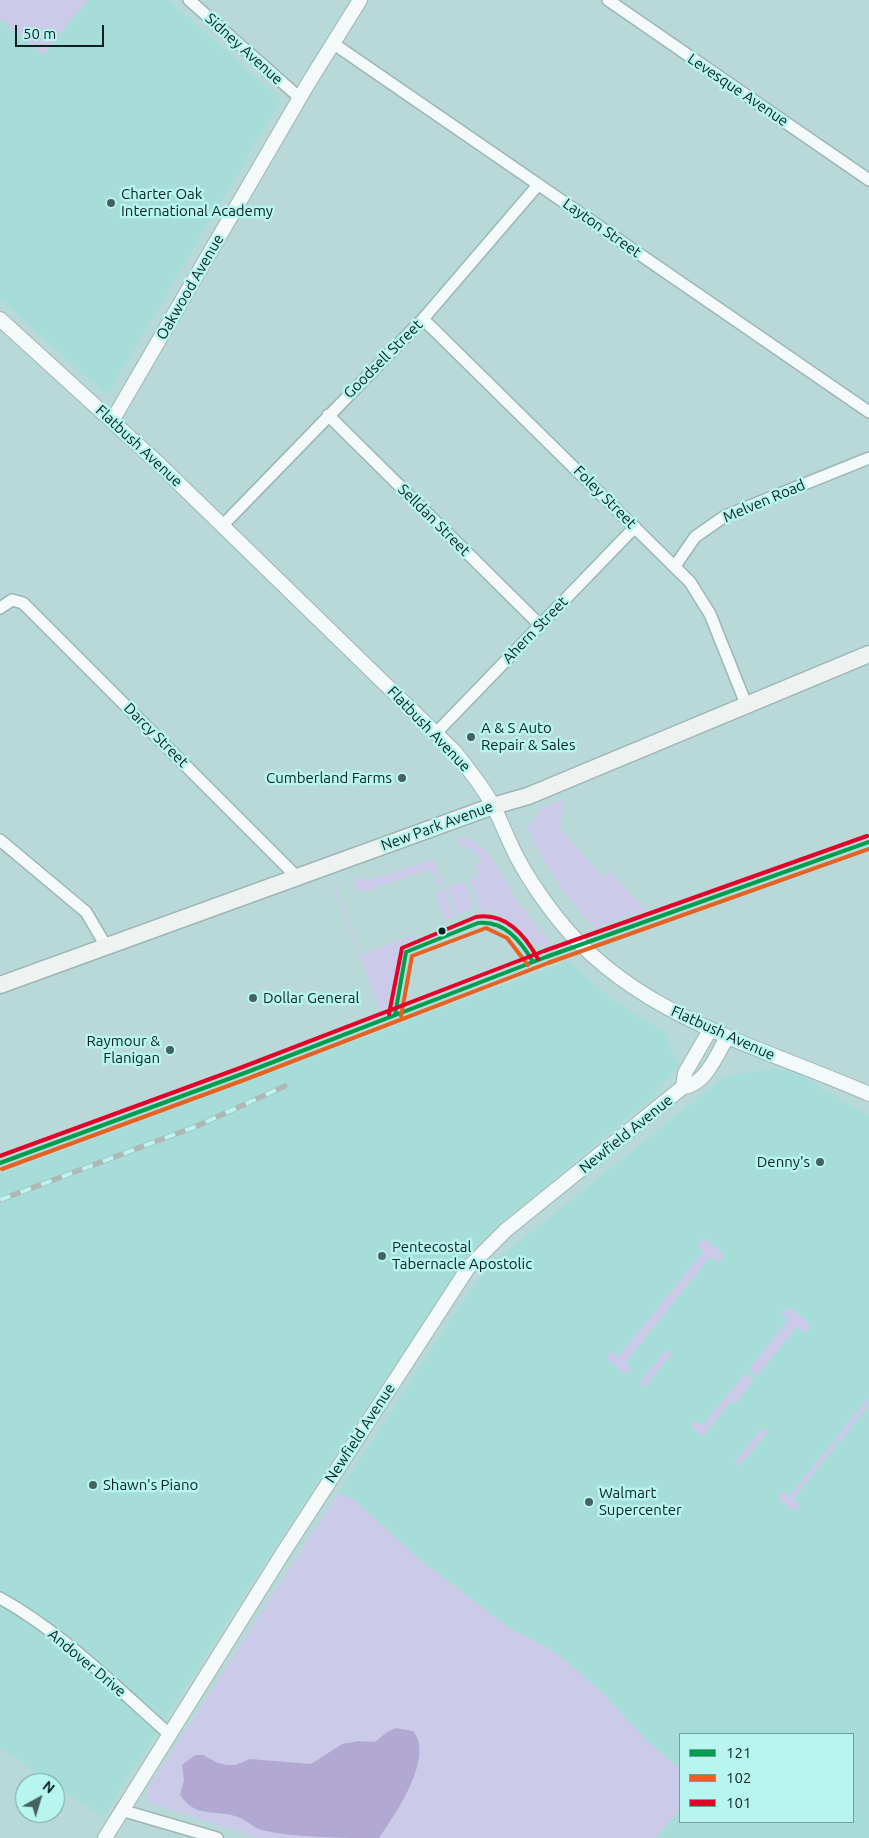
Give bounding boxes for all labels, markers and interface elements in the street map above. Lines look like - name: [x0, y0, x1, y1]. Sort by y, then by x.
- street label: Sidney Avenue: [201, 9, 287, 89]
- scale bar: [18, 15, 106, 47]
- text: 50 m: [23, 25, 56, 42]
- street label: Levesque Avenue: [684, 50, 792, 130]
- place label: Charter Oak International Academy: [121, 185, 273, 220]
- street label: Layton Street: [560, 195, 644, 261]
- marker: Charter Oak International Academy: [105, 197, 117, 209]
- street label: Oakwood Avenue: [152, 231, 228, 343]
- street label: Goodsell Street: [340, 316, 426, 402]
- street label: Flatbush Avenue: [92, 401, 186, 491]
- street label: Foley Street: [570, 462, 640, 532]
- street label: Melven Road: [720, 476, 808, 526]
- street label: Selldan Street: [394, 480, 474, 560]
- street label: Ahern Street: [499, 593, 571, 667]
- street label: Flatbush Avenue: [384, 683, 474, 775]
- street label: Darcy Street: [120, 699, 192, 771]
- place label: A & S Auto Repair & Sales: [481, 719, 575, 754]
- marker: A & S Auto Repair & Sales: [465, 731, 477, 743]
- place label: Cumberland Farms: [266, 769, 392, 787]
- marker: Cumberland Farms: [396, 772, 408, 784]
- street label: New Park Avenue: [379, 797, 495, 855]
- unlabelled marker: [437, 926, 447, 936]
- place label: Dollar General: [263, 989, 359, 1007]
- marker: Dollar General: [247, 992, 259, 1004]
- street label: Flatbush Avenue: [668, 1002, 778, 1064]
- place label: Raymour & Flanigan: [87, 1032, 160, 1067]
- marker: Raymour & Flanigan: [164, 1044, 176, 1056]
- street label: Newfield Avenue: [576, 1091, 676, 1177]
- place label: Denny's: [757, 1153, 810, 1171]
- marker: Denny's: [814, 1156, 826, 1168]
- place label: Pentecostal Tabernacle Apostolic: [392, 1238, 532, 1273]
- marker: Pentecostal Tabernacle Apostolic: [376, 1250, 388, 1262]
- street label: Newfield Avenue: [321, 1380, 399, 1486]
- place label: Shawn's Piano: [103, 1476, 198, 1494]
- marker: Shawn's Piano: [87, 1479, 99, 1491]
- place label: Walmart Supercenter: [599, 1484, 682, 1519]
- marker: Walmart Supercenter: [583, 1496, 595, 1508]
- street label: Andover Drive: [44, 1625, 130, 1701]
- legend: [679, 1733, 854, 1823]
- text: 121: [726, 1744, 751, 1761]
- text: 102: [726, 1769, 751, 1786]
- north arrow: [15, 1773, 65, 1823]
- text: N: [40, 1778, 58, 1797]
- text: 101: [726, 1794, 751, 1811]

